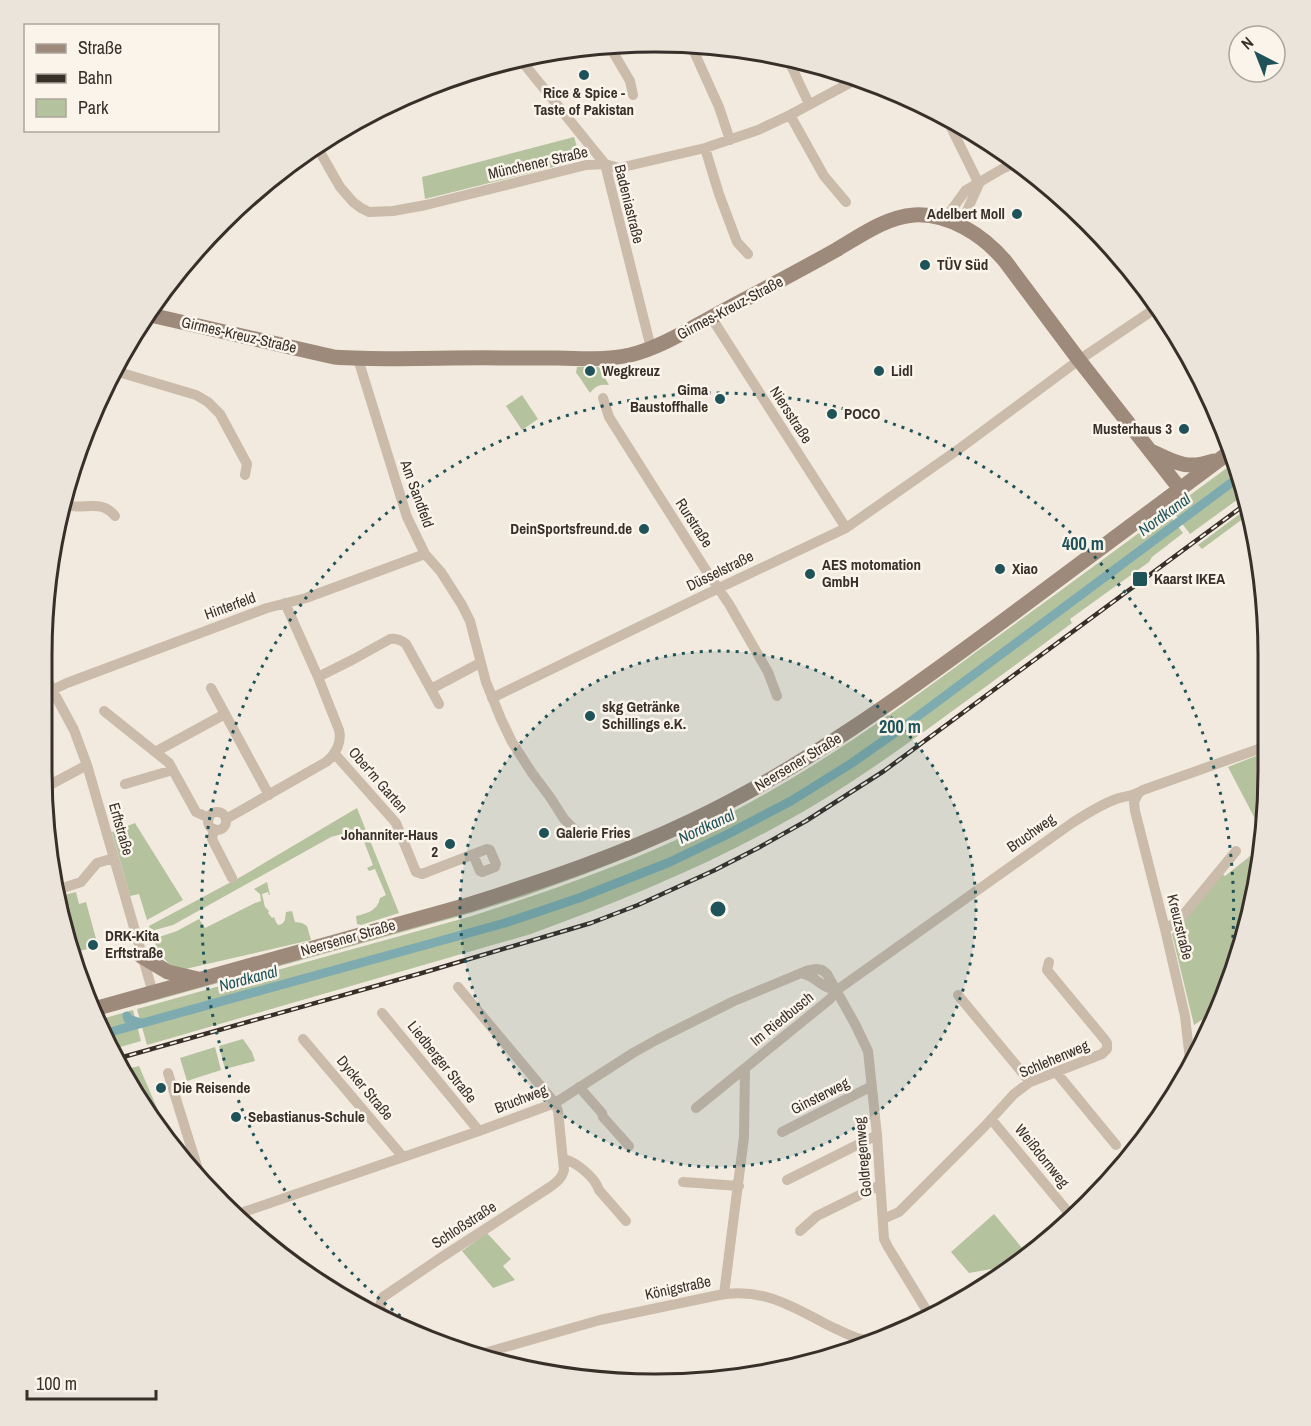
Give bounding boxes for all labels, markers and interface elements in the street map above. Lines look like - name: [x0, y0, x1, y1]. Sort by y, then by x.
- legend: [24, 24, 219, 132]
- north arrow: [1227, 24, 1287, 84]
- text: N: [1236, 32, 1258, 54]
- text: Straße: [78, 35, 122, 60]
- text: Bahn: [78, 65, 112, 90]
- marker: Rice & Spice - Taste of Pakistan: [577, 68, 591, 82]
- place label: Rice & Spice - Taste of Pakistan: [534, 82, 634, 120]
- text: Park: [78, 95, 109, 120]
- street label: Münchener Straße: [486, 141, 590, 184]
- street label: Badeniastraße: [610, 162, 649, 246]
- place label: Adelbert Moll: [927, 203, 1005, 224]
- marker: Adelbert Moll: [1010, 207, 1024, 221]
- place label: TÜV Süd: [937, 254, 988, 275]
- marker: TÜV Süd: [918, 258, 932, 272]
- street label: Girmes-Kreuz-Straße: [673, 271, 787, 344]
- street label: Girmes-Kreuz-Straße: [179, 311, 299, 358]
- place label: Wegkreuz: [602, 360, 660, 381]
- place label: Lidl: [891, 360, 913, 381]
- marker: Wegkreuz: [583, 364, 597, 378]
- marker: Lidl: [872, 364, 886, 378]
- place label: Gima Baustoffhalle: [630, 379, 708, 417]
- street label: Niersstraße: [765, 382, 818, 448]
- marker: Gima Baustoffhalle: [713, 392, 727, 406]
- place label: POCO: [844, 403, 881, 424]
- marker: POCO: [825, 407, 839, 421]
- place label: Musterhaus 3: [1093, 418, 1172, 439]
- marker: Musterhaus 3: [1177, 422, 1191, 436]
- street label: Am Sandfeld: [395, 456, 439, 531]
- water label: Nordkanal: [1133, 487, 1196, 540]
- street label: Rurstraße: [671, 494, 718, 552]
- place label: DeinSportsfreund.de: [510, 518, 632, 539]
- marker: DeinSportsfreund.de: [637, 522, 651, 536]
- text: 400 m: [1062, 531, 1104, 556]
- street label: Düsselstraße: [683, 545, 757, 596]
- place label: AES motomation GmbH: [822, 554, 921, 592]
- place label: Xiao: [1012, 558, 1038, 579]
- marker: Xiao: [993, 562, 1007, 576]
- marker: AES motomation GmbH: [803, 567, 817, 581]
- place label: Kaarst IKEA: [1154, 568, 1225, 589]
- marker: Kaarst IKEA: [1131, 570, 1149, 588]
- street label: Hinterfeld: [201, 587, 258, 625]
- place label: skg Getränke Schillings e.K.: [602, 696, 686, 734]
- marker: skg Getränke Schillings e.K.: [583, 709, 597, 723]
- text: 200 m: [879, 714, 921, 739]
- street label: Neersener Straße: [750, 727, 845, 796]
- street label: Ober'm Garten: [344, 742, 413, 817]
- street label: Erftstraße: [104, 800, 139, 858]
- water label: Nordkanal: [674, 803, 739, 849]
- street label: Bruchweg: [1002, 808, 1059, 857]
- place label: Galerie Fries: [556, 822, 631, 843]
- place label: Johanniter-Haus 2: [341, 824, 438, 862]
- marker: Galerie Fries: [537, 826, 551, 840]
- marker: Johanniter-Haus 2: [443, 837, 457, 851]
- street label: Kreuzstraße: [1162, 892, 1199, 962]
- centre of rings: [708, 899, 728, 919]
- street label: Neersener Straße: [298, 914, 398, 961]
- place label: DRK-Kita Erftstraße: [105, 925, 163, 963]
- marker: DRK-Kita Erftstraße: [86, 938, 100, 952]
- water label: Nordkanal: [216, 959, 281, 996]
- street label: Im Riedbusch: [746, 987, 818, 1051]
- street label: Liedberger Straße: [403, 1016, 482, 1107]
- street label: Schlehenweg: [1016, 1034, 1092, 1083]
- street label: Dycker Straße: [332, 1051, 399, 1125]
- street label: Ginsterweg: [787, 1072, 853, 1119]
- place label: Die Reisende: [173, 1077, 250, 1098]
- street label: Bruchweg: [492, 1079, 550, 1118]
- marker: Die Reisende: [154, 1081, 168, 1095]
- place label: Sebastianus-Schule: [248, 1106, 365, 1127]
- marker: Sebastianus-Schule: [229, 1110, 243, 1124]
- street label: Goldregenweg: [849, 1116, 876, 1198]
- street label: Weißdornweg: [1010, 1119, 1075, 1192]
- street label: Schloßstraße: [427, 1196, 500, 1253]
- street label: Königstraße: [643, 1270, 713, 1305]
- scale bar: [27, 1363, 156, 1401]
- text: 100 m: [36, 1371, 77, 1396]

